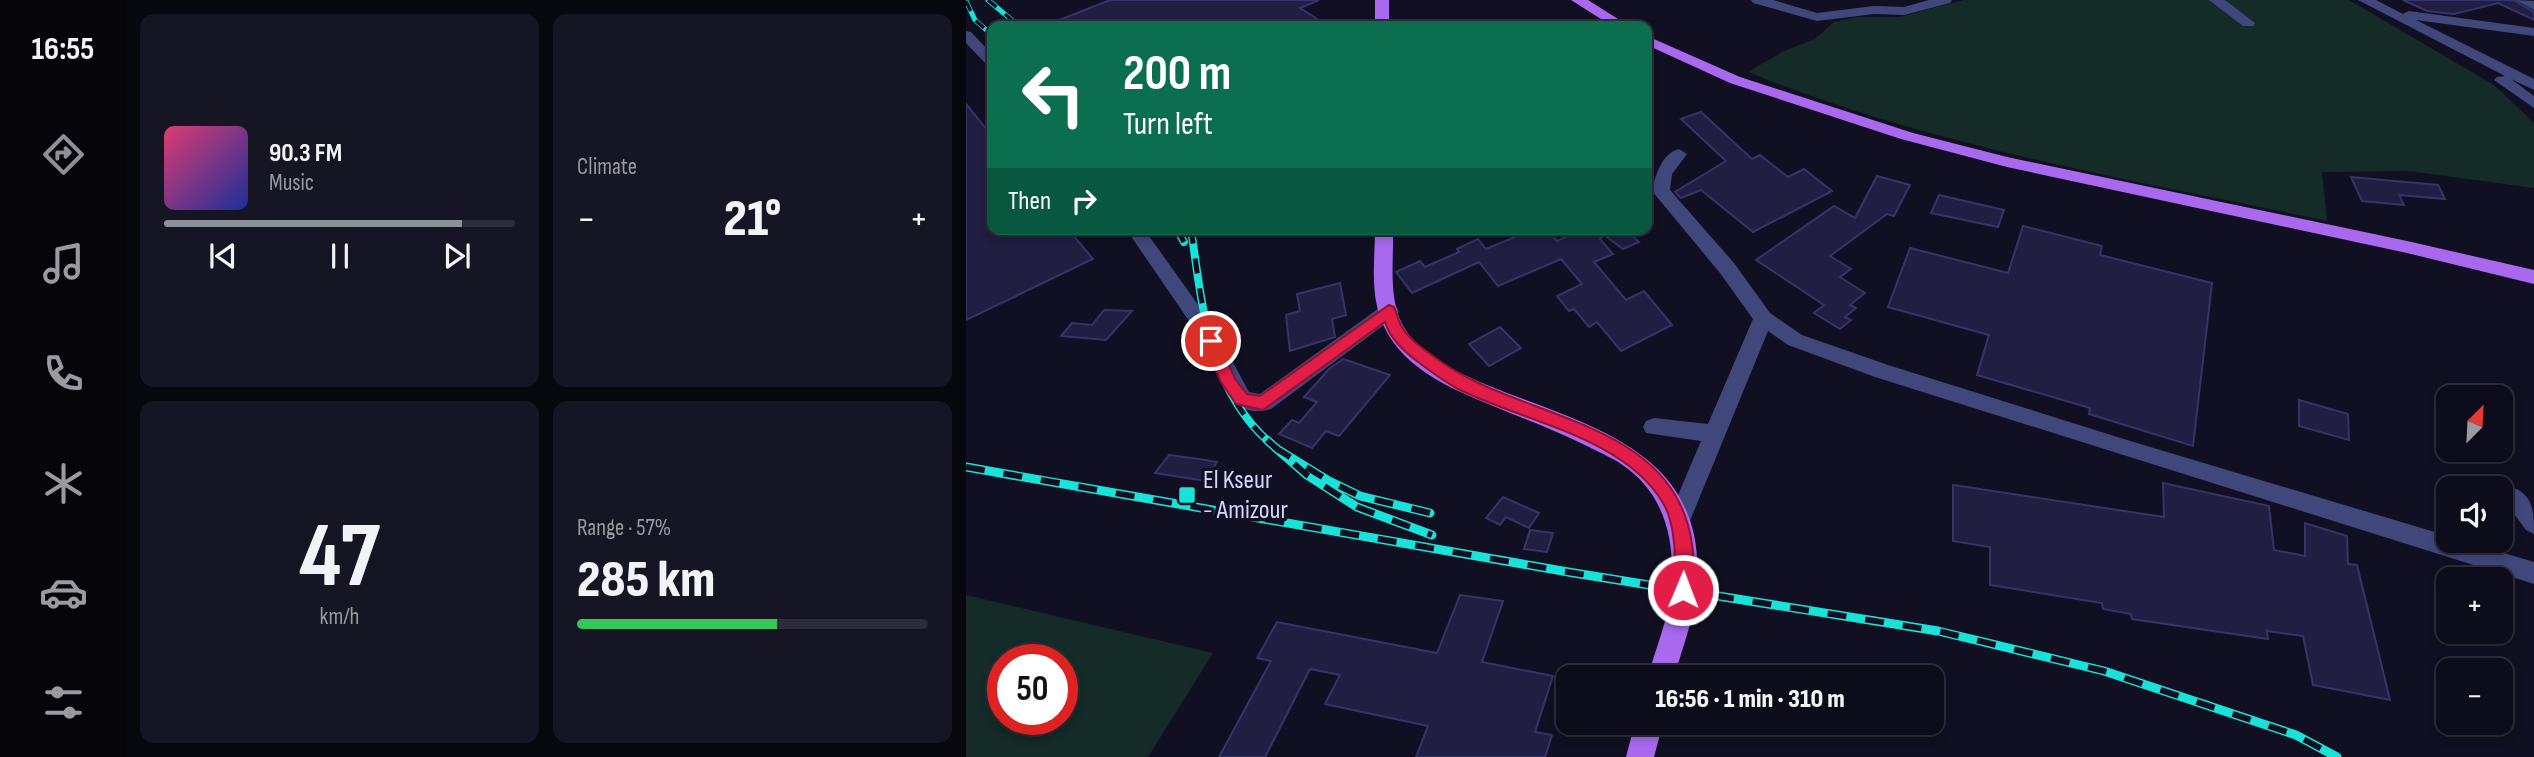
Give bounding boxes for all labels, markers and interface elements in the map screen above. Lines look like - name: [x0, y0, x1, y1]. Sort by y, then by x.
- text: 16:55: [32, 30, 94, 69]
- text: 200 m: [1123, 45, 1231, 104]
- icon: left: [1008, 49, 1099, 140]
- text: Turn left: [1123, 105, 1213, 144]
- icon: directions: [39, 130, 88, 179]
- text: 90.3 FM: [269, 138, 342, 169]
- text: Climate: [577, 153, 637, 181]
- text: Music: [269, 169, 314, 197]
- icon: right: [1065, 182, 1103, 220]
- text: Then: [1008, 186, 1051, 217]
- text: 21°: [724, 188, 782, 251]
- text: −: [577, 197, 596, 242]
- text: +: [909, 197, 928, 242]
- icon: previous: [204, 237, 242, 275]
- icon: pause: [321, 237, 359, 275]
- icon: next: [438, 237, 476, 275]
- icon: music: [39, 239, 88, 288]
- pin: [1181, 311, 1241, 371]
- icon: arrive: [1192, 322, 1230, 360]
- icon: phone: [39, 349, 88, 398]
- north arrow: [2436, 385, 2513, 462]
- map controls: [2436, 385, 2513, 735]
- icon: climate: [39, 459, 88, 508]
- place label: El Kseur - Amizour: [1203, 465, 1288, 526]
- button: sound: [2436, 476, 2513, 553]
- marker: El Kseur - Amizour: [1177, 485, 1197, 505]
- text: 47: [299, 503, 380, 612]
- text: Range · 57%: [577, 514, 671, 542]
- text: 285 km: [577, 549, 715, 612]
- position arrow: [1646, 553, 1720, 627]
- button: +: [2436, 567, 2513, 644]
- icon: car: [39, 568, 88, 617]
- text: km/h: [320, 603, 359, 631]
- speed limit sign: 50: [987, 644, 1078, 735]
- button: −: [2436, 658, 2513, 735]
- icon: filters: [39, 678, 88, 727]
- text: 16:56 · 1 min · 310 m: [1655, 684, 1845, 715]

